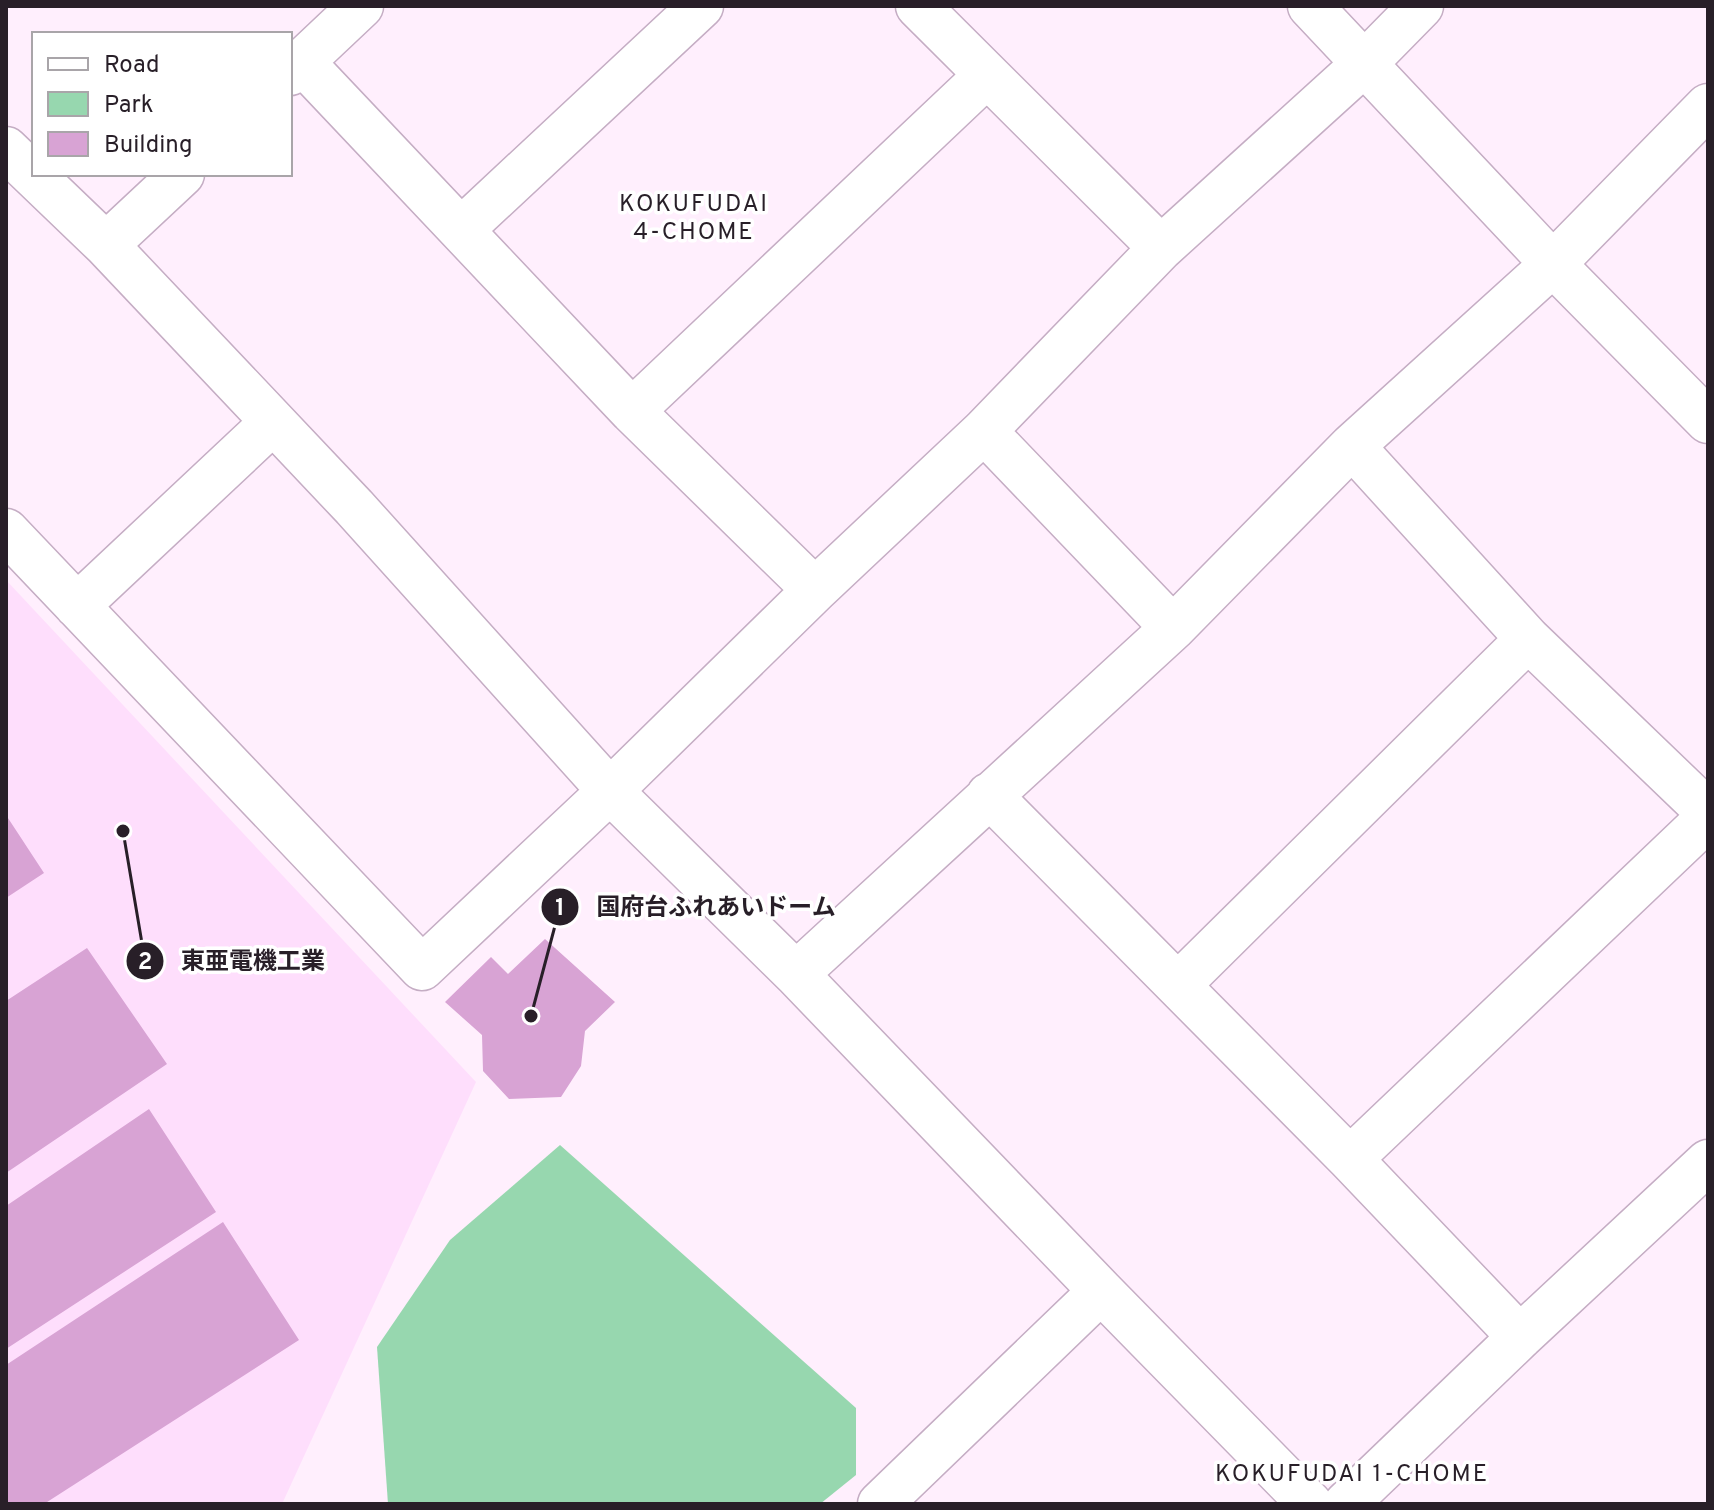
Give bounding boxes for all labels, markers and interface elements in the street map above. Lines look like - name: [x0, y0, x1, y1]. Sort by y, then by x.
- legend: [32, 32, 292, 176]
- text: Road: [104, 51, 160, 81]
- text: Park: [104, 91, 154, 121]
- text: Building: [104, 131, 193, 161]
- district label: KOKUFUDAI 4-CHOME: [619, 190, 769, 248]
- callout: 国府台ふれあいドーム: [540, 883, 852, 931]
- text: 1: [555, 894, 565, 924]
- text: 国府台ふれあいドーム: [596, 894, 836, 924]
- callout: 東亜電機工業: [125, 937, 341, 985]
- text: 2: [138, 948, 152, 978]
- text: 東亜電機工業: [181, 948, 325, 978]
- district label: KOKUFUDAI 1-CHOME: [1215, 1460, 1489, 1490]

